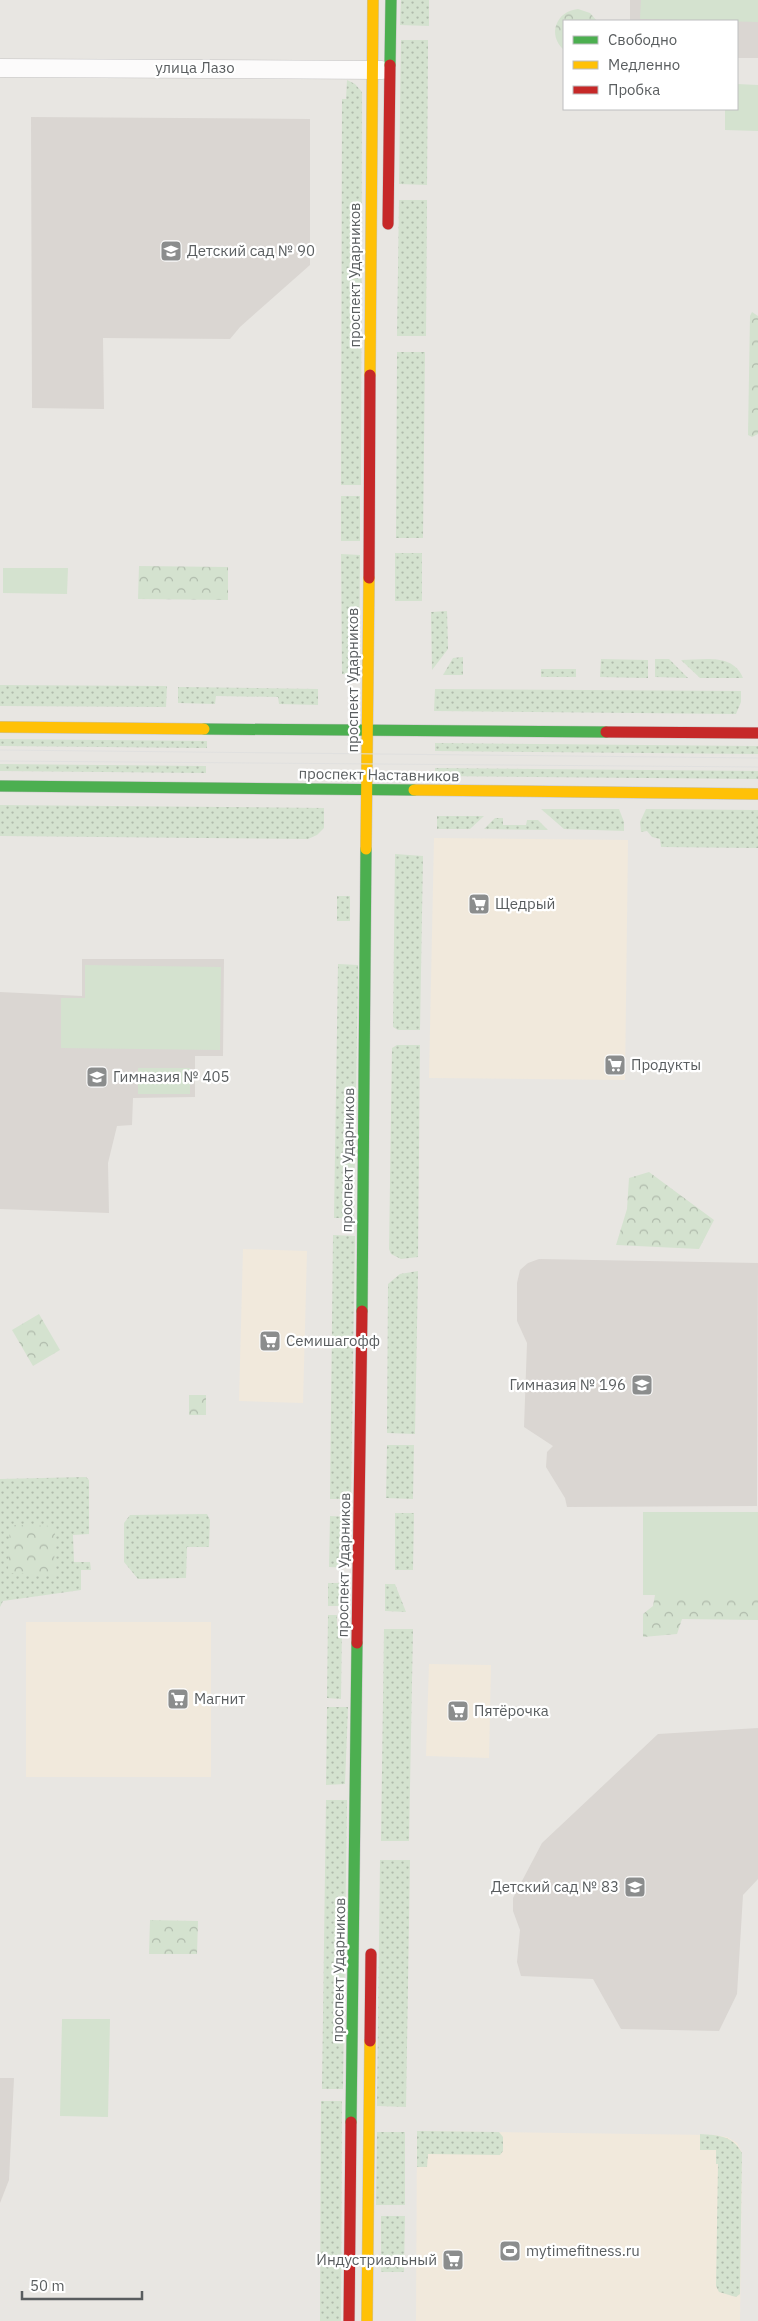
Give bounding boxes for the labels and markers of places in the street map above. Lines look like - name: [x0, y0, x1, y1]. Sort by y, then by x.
- school or university icon: Детский сад № 90: [159, 239, 183, 263]
- place label: Детский сад № 90: [187, 241, 315, 260]
- supermarket icon: Щедрый: [467, 892, 491, 916]
- place label: Щедрый: [495, 894, 555, 913]
- supermarket icon: Продукты: [603, 1053, 627, 1077]
- place label: Продукты: [631, 1055, 701, 1074]
- school or university icon: Гимназия № 405: [85, 1065, 109, 1089]
- place label: Гимназия № 405: [113, 1067, 230, 1086]
- supermarket icon: Семишагофф: [258, 1329, 282, 1353]
- place label: Семишагофф: [286, 1331, 380, 1350]
- school or university icon: Гимназия № 196: [630, 1373, 654, 1397]
- place label: Гимназия № 196: [509, 1375, 626, 1394]
- supermarket icon: Магнит: [166, 1687, 190, 1711]
- place label: Магнит: [194, 1689, 245, 1708]
- supermarket icon: Пятёрочка: [446, 1699, 470, 1723]
- place label: Пятёрочка: [474, 1701, 549, 1720]
- school or university icon: Детский сад № 83: [623, 1875, 647, 1899]
- place label: Детский сад № 83: [491, 1877, 619, 1896]
- sports icon: mytimefitness.ru: [498, 2239, 522, 2263]
- place label: mytimefitness.ru: [526, 2241, 640, 2260]
- supermarket icon: Индустриальный: [441, 2248, 465, 2272]
- place label: Индустриальный: [316, 2250, 437, 2269]

